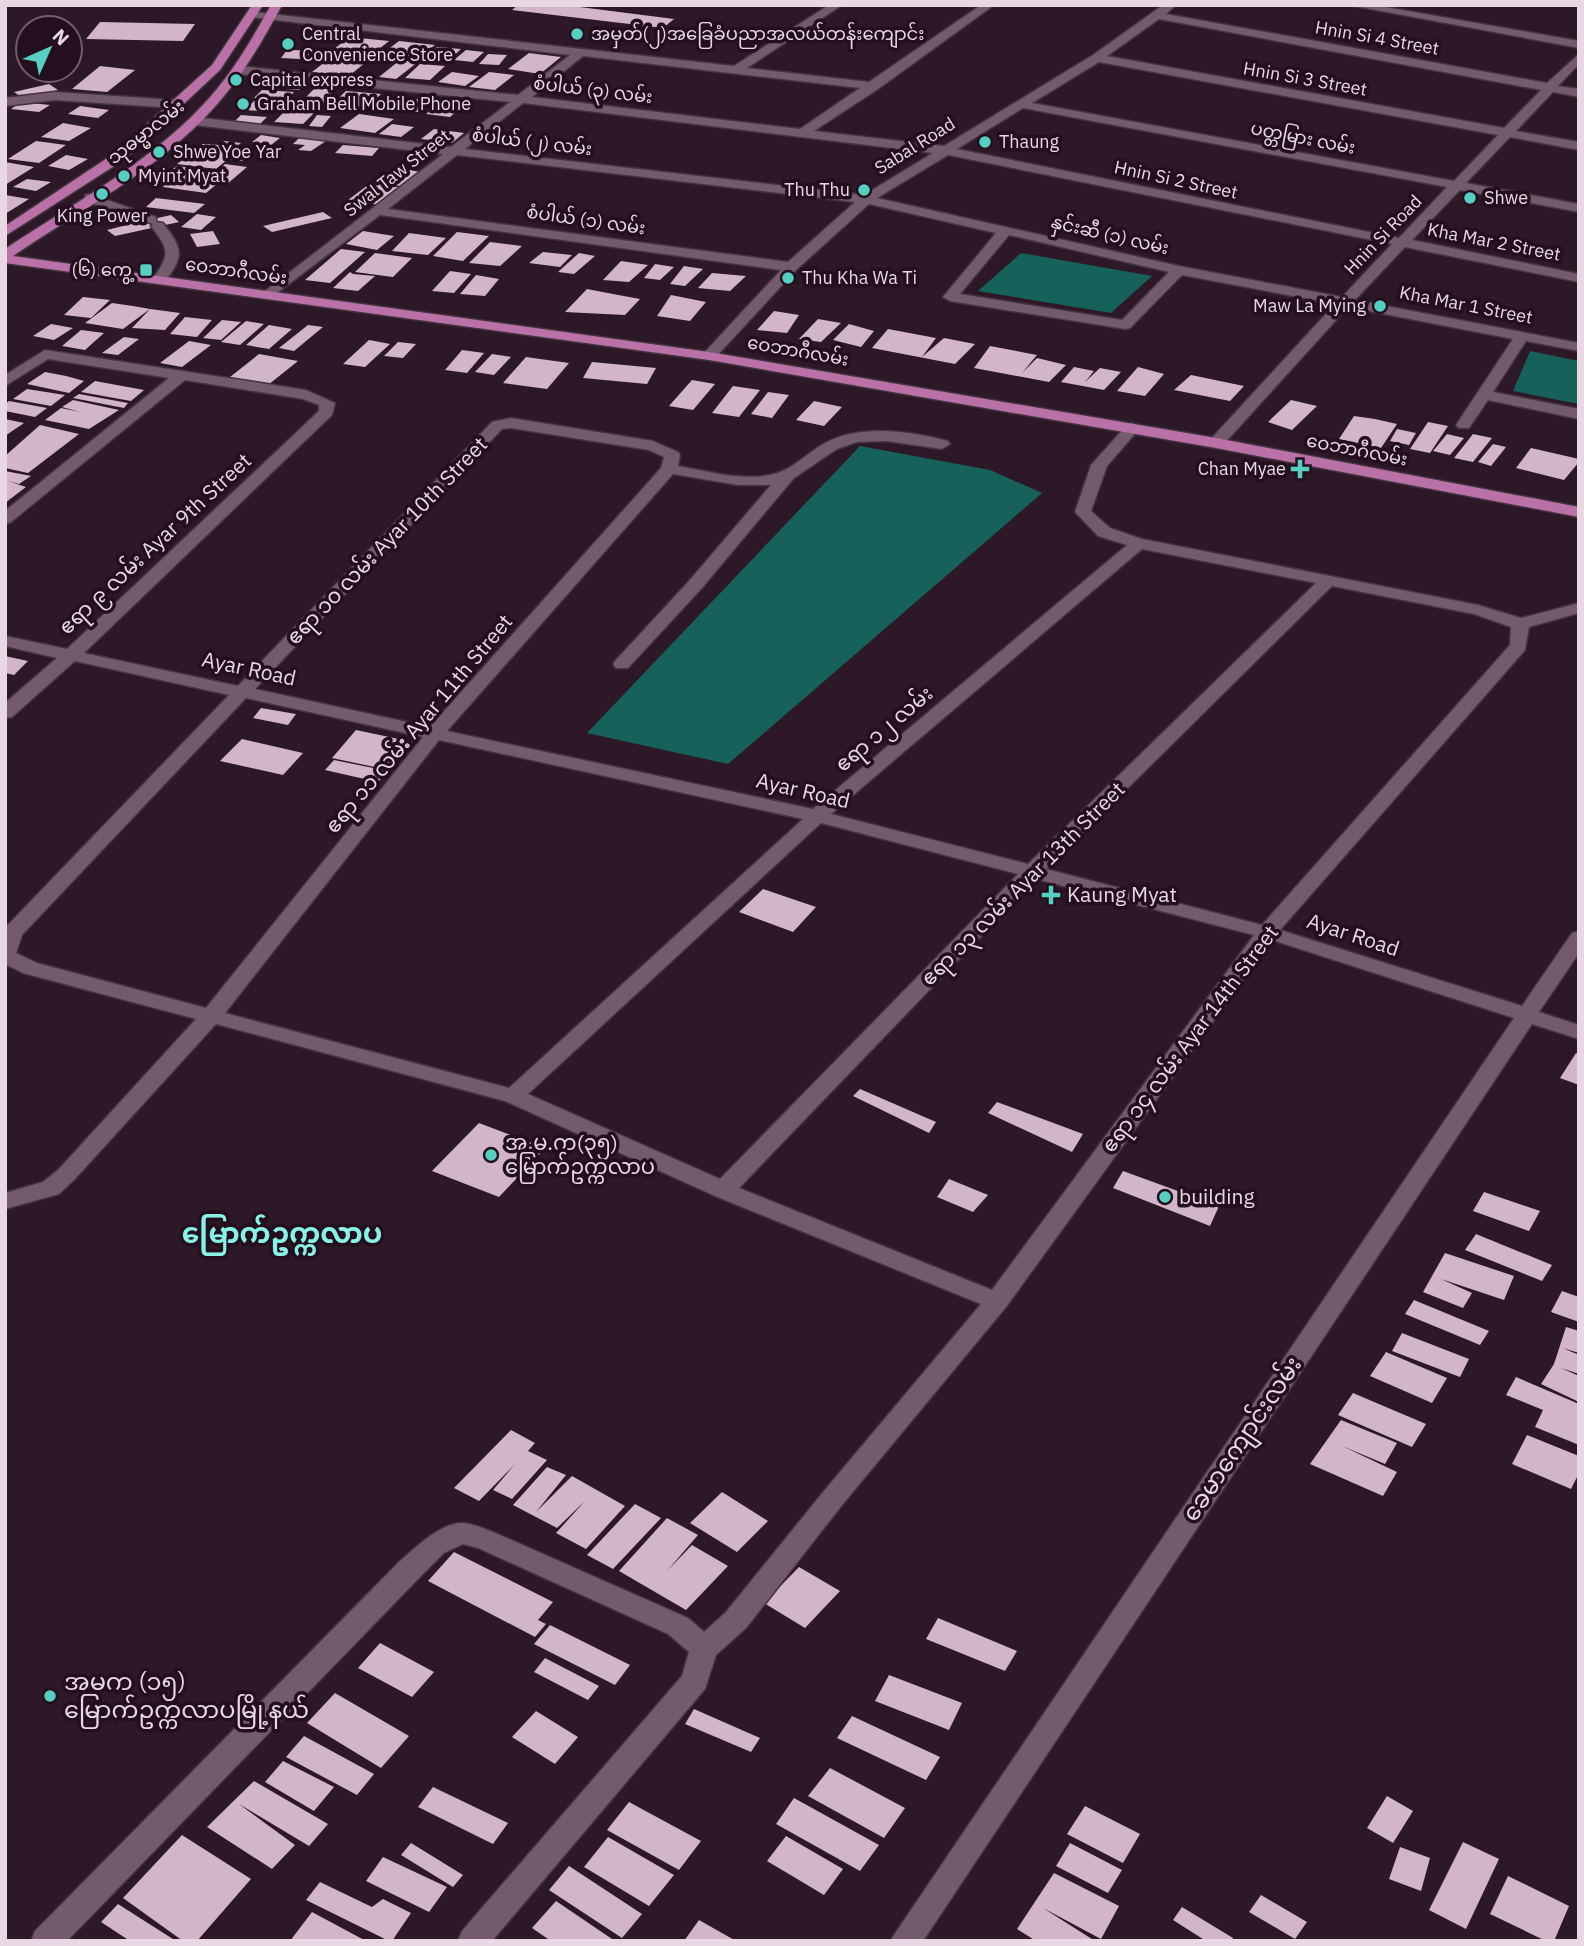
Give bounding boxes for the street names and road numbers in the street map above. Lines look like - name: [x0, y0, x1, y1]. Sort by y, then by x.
- street label: Hnin Si 4 Street: [1313, 15, 1441, 60]
- street label: Hnin Si 3 Street: [1241, 56, 1369, 101]
- street label: စံပါယ် (၃) လမ်း: [532, 70, 654, 112]
- street label: သုဓမ္မာလမ်း: [102, 94, 192, 172]
- street label: Sabal Road: [870, 112, 959, 179]
- street label: ပတ္တမြား လမ်း: [1248, 115, 1358, 163]
- street label: စံပါယ် (၂) လမ်း: [470, 122, 594, 164]
- street label: Swal Taw Street: [339, 124, 455, 221]
- street label: Hnin Si 2 Street: [1112, 155, 1240, 204]
- street label: Hnin Si Road: [1339, 190, 1427, 280]
- street label: စံပါယ် (၁) လမ်း: [525, 199, 647, 239]
- street label: နှင်းဆီ (၁) လမ်း: [1048, 208, 1172, 263]
- street label: Kha Mar 2 Street: [1426, 217, 1563, 266]
- street label: ဝေဘာဂီလမ်း: [184, 250, 289, 289]
- street label: Kha Mar 1 Street: [1398, 280, 1535, 329]
- street label: ဝေဘာဂီလမ်း: [746, 328, 851, 371]
- street label: ဝေဘာဂီလမ်း: [1305, 426, 1410, 471]
- street label: ဧရာ ၁၀ လမ်း Ayar 10th Street: [279, 430, 496, 653]
- street label: ဧရာ ၉ လမ်း Ayar 9th Street: [51, 446, 259, 643]
- street label: ဧရာ ၁၁ လမ်း Ayar 11th Street: [317, 607, 521, 841]
- street label: Ayar Road: [200, 644, 299, 692]
- street label: ဧရာ ၁၂ လမ်း: [828, 678, 941, 780]
- street label: Ayar Road: [754, 766, 853, 814]
- street label: ဧရာ ၁၃ လမ်း Ayar 13th Street: [914, 775, 1133, 994]
- street label: Ayar Road: [1304, 906, 1403, 962]
- street label: ဧရာ ၁၄ လမ်း Ayar 14th Street: [1094, 919, 1287, 1160]
- street label: ခေမာကျောင်းလမ်း: [1174, 1350, 1312, 1529]

